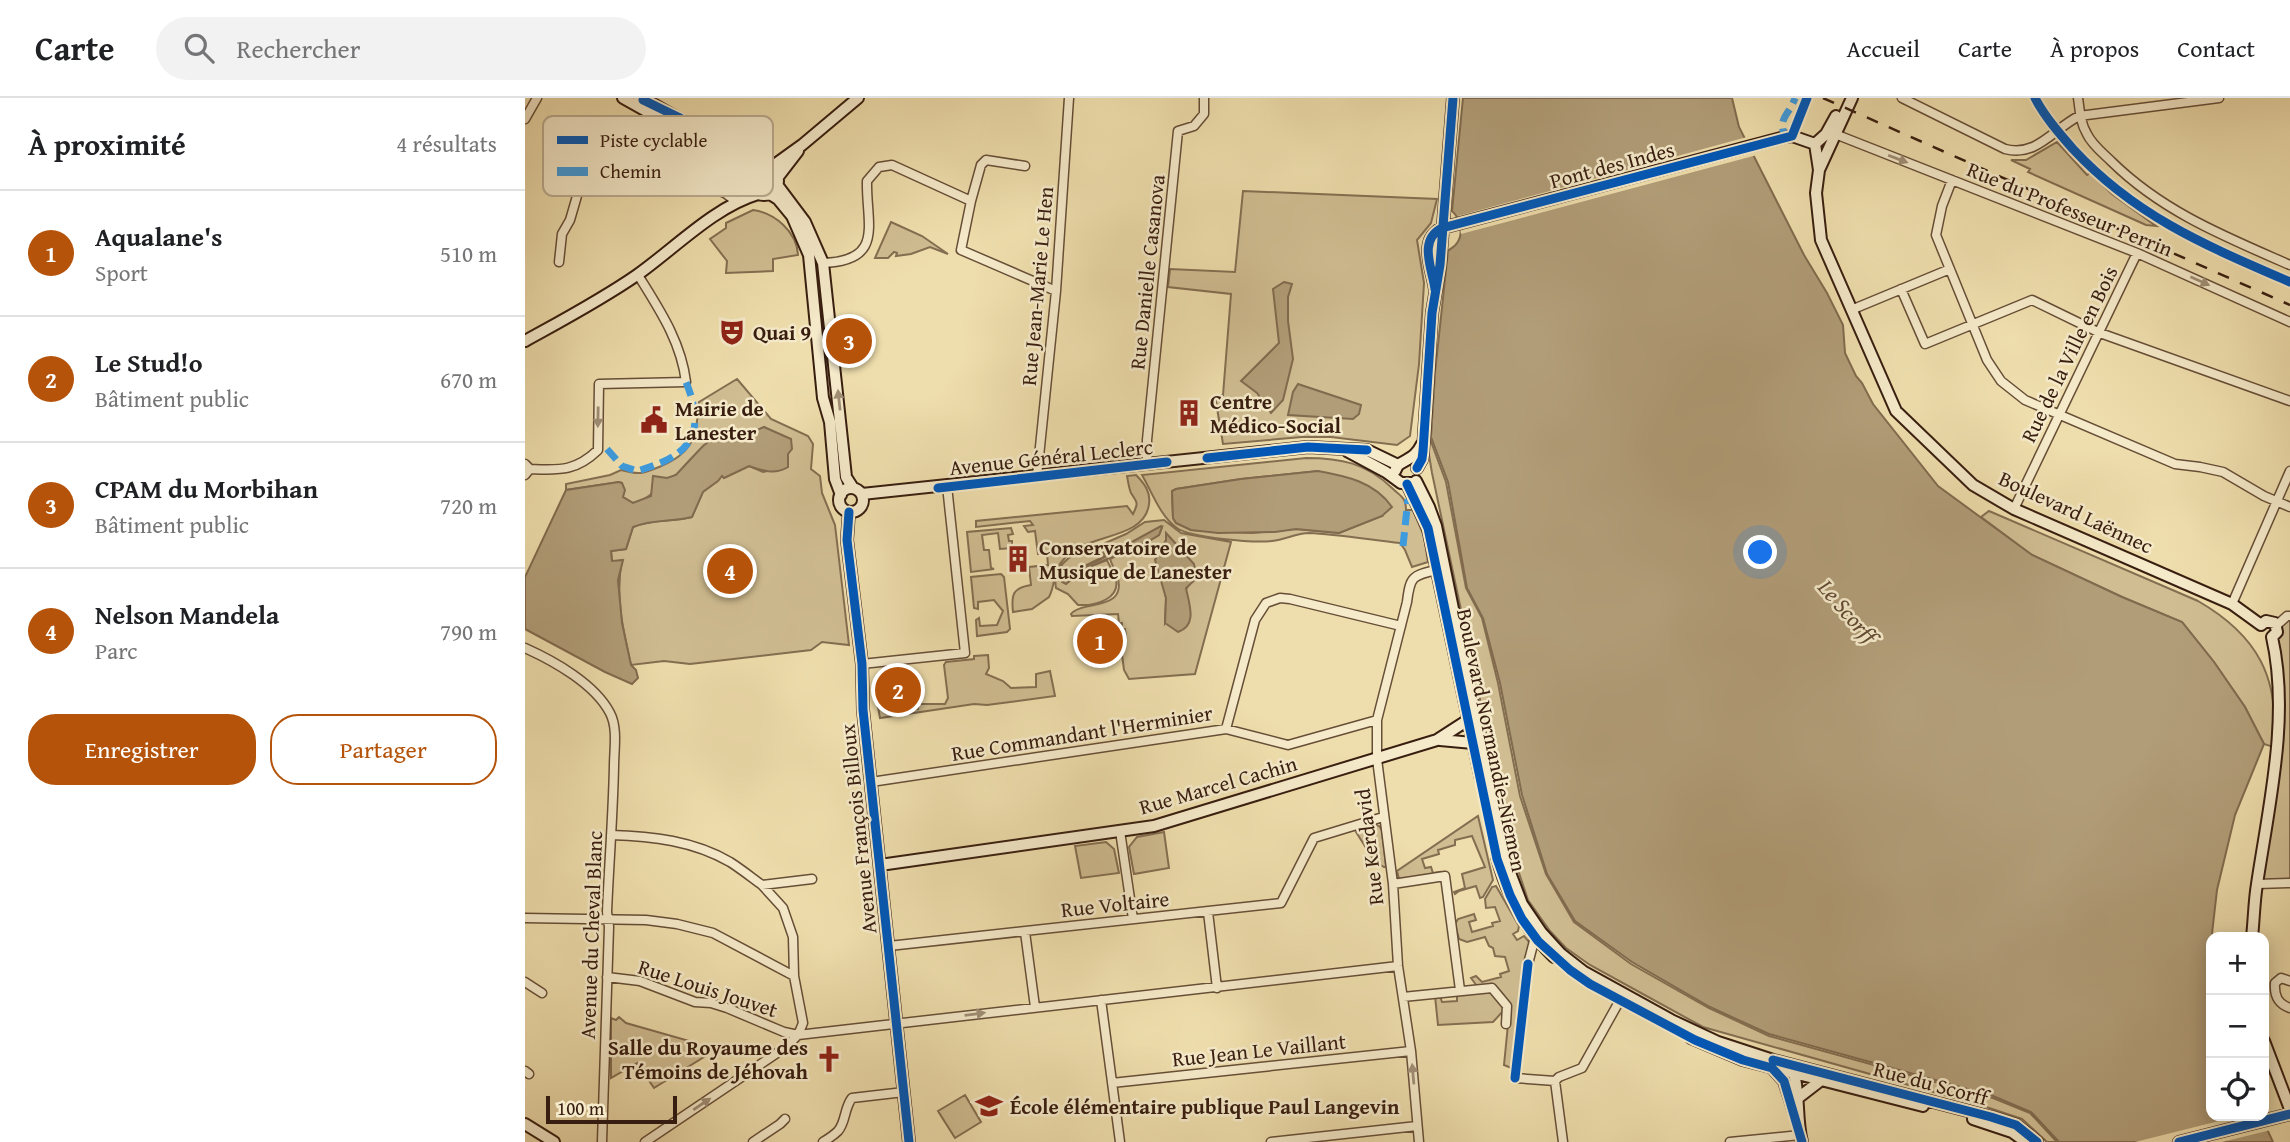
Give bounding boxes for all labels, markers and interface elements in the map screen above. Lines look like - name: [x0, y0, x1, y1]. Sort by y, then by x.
- search box: [156, 17, 646, 80]
- text: Carte: [35, 24, 114, 72]
- icon: search: [180, 29, 218, 67]
- text: Rechercher: [236, 29, 361, 68]
- text: Accueil: [1846, 31, 1920, 66]
- text: Carte: [1958, 31, 2012, 66]
- text: À propos: [2050, 31, 2139, 66]
- text: Contact: [2177, 31, 2255, 66]
- legend: [543, 116, 773, 196]
- text: À proximité: [28, 122, 186, 166]
- text: Piste cyclable: [600, 126, 707, 154]
- text: 4 résultats: [396, 127, 497, 160]
- street label: Pont des Indes: [1546, 134, 1678, 196]
- one-way arrow: [1888, 154, 1909, 165]
- street label: Rue du Professeur Perrin: [1962, 154, 2178, 265]
- text: Chemin: [600, 157, 662, 185]
- street label: Rue Danielle Casanova: [1121, 173, 1173, 371]
- street label: Rue Jean-Marie Le Hen: [1013, 185, 1061, 387]
- text: Aqualane's: [95, 217, 222, 256]
- text: 1: [45, 237, 57, 270]
- text: 510 m: [440, 237, 497, 270]
- text: Sport: [95, 256, 148, 289]
- street label: Rue de la Ville en Bois: [2013, 260, 2125, 448]
- one-way arrow: [2190, 275, 2210, 287]
- pin: 3: [826, 315, 872, 367]
- theatre icon: Quai 9: [717, 317, 747, 347]
- place label: Quai 9: [753, 317, 811, 348]
- text: Le Stud!o: [95, 343, 203, 382]
- text: 2: [45, 363, 57, 396]
- text: 670 m: [440, 363, 497, 396]
- text: Bâtiment public: [95, 382, 249, 415]
- place label: Centre Médico-Social: [1210, 386, 1342, 441]
- one-way arrow: [833, 389, 844, 411]
- place label: Mairie de Lanester: [675, 393, 764, 448]
- building icon: Centre Médico-Social: [1174, 398, 1204, 428]
- public building icon: Mairie de Lanester: [639, 405, 669, 435]
- one-way arrow: [592, 406, 604, 428]
- street label: Avenue Général Leclerc: [948, 431, 1154, 483]
- street label: Boulevard Laënnec: [1994, 463, 2158, 561]
- text: CPAM du Morbihan: [95, 469, 318, 508]
- text: 3: [45, 489, 57, 522]
- text: 720 m: [440, 489, 497, 522]
- text: Bâtiment public: [95, 508, 249, 541]
- place label: Conservatoire de Musique de Lanester: [1039, 532, 1232, 587]
- your location: [1743, 535, 1777, 569]
- building icon: Conservatoire de Musique de Lanester: [1003, 544, 1033, 574]
- pin: 4: [707, 545, 753, 597]
- water label: Le Scorff: [1810, 571, 1888, 654]
- text: Nelson Mandela: [95, 595, 279, 634]
- street label: Boulevard Normandie-Niemen: [1449, 606, 1535, 875]
- text: 4: [45, 615, 57, 648]
- text: 790 m: [440, 615, 497, 648]
- pin: 1: [1077, 615, 1123, 667]
- text: Parc: [95, 634, 138, 667]
- pin: 2: [875, 664, 921, 716]
- street label: Rue Commandant l'Herminier: [949, 697, 1215, 769]
- button: Enregistrer: [28, 714, 256, 785]
- button: Partager: [270, 714, 497, 785]
- street label: Avenue François Billoux: [832, 722, 884, 935]
- street label: Rue Marcel Cachin: [1135, 748, 1301, 822]
- street label: Rue Kerdavid: [1346, 786, 1392, 907]
- street label: Avenue du Cheval Blanc: [572, 830, 610, 1040]
- street label: Rue Voltaire: [1059, 883, 1171, 925]
- map controls: [2206, 932, 2269, 1121]
- button: +: [2206, 932, 2269, 995]
- street label: Rue Louis Jouvet: [634, 951, 782, 1025]
- button: −: [2206, 995, 2269, 1058]
- one-way arrow: [964, 1008, 986, 1019]
- street label: Rue Jean Le Vaillant: [1170, 1025, 1348, 1075]
- place label: Salle du Royaume des Témoins de Jéhovah: [608, 1032, 809, 1087]
- church icon: Salle du Royaume des Témoins de Jéhovah: [814, 1044, 844, 1074]
- street label: Rue du Scorff: [1870, 1053, 1994, 1114]
- button: locate: [2206, 1058, 2269, 1121]
- one-way arrow: [1407, 1063, 1418, 1085]
- school or university icon: École élémentaire publique Paul Langevin: [974, 1091, 1004, 1121]
- place label: École élémentaire publique Paul Langevin: [1010, 1091, 1400, 1122]
- scale bar: [546, 1093, 677, 1125]
- text: 100 m: [557, 1094, 604, 1122]
- one-way arrow: [692, 1098, 712, 1111]

